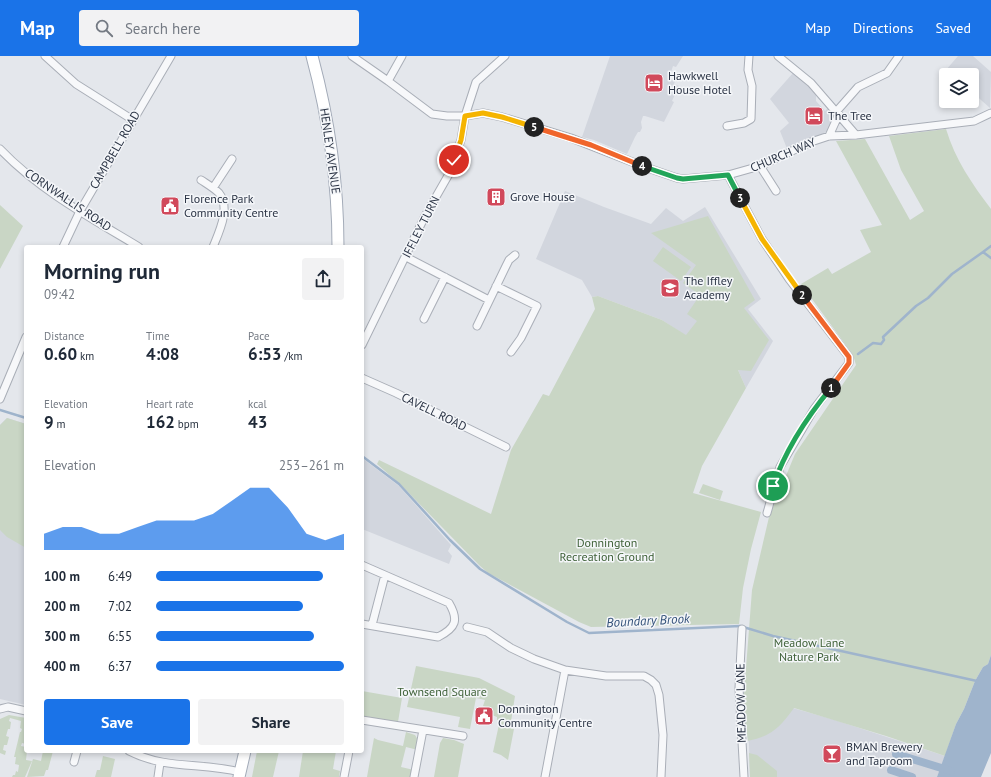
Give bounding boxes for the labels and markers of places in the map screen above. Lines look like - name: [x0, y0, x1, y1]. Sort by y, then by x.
- place label: Hawkwell House Hotel: [668, 68, 732, 97]
- hotel icon: Hawkwell House Hotel: [643, 72, 665, 94]
- hotel icon: The Tree: [803, 105, 825, 127]
- place label: The Tree: [828, 108, 872, 123]
- pin: 5: [524, 117, 544, 137]
- pin: [437, 143, 471, 177]
- pin: 4: [632, 156, 652, 176]
- building icon: Grove House: [485, 186, 507, 208]
- pin: 3: [730, 188, 750, 208]
- place label: Grove House: [510, 189, 575, 204]
- place label: Florence Park Community Centre: [184, 191, 278, 220]
- public building icon: Florence Park Community Centre: [159, 195, 181, 217]
- place label: The Iffley Academy: [684, 273, 733, 302]
- school or university icon: The Iffley Academy: [659, 277, 681, 299]
- pin: 2: [792, 285, 812, 305]
- pin: 1: [821, 378, 841, 398]
- pin: [756, 469, 790, 503]
- place label: Donnington Community Centre: [498, 701, 592, 730]
- public building icon: Donnington Community Centre: [473, 705, 495, 727]
- place label: BMAN Brewery and Taproom: [846, 739, 923, 768]
- bar icon: BMAN Brewery and Taproom: [821, 743, 843, 765]

